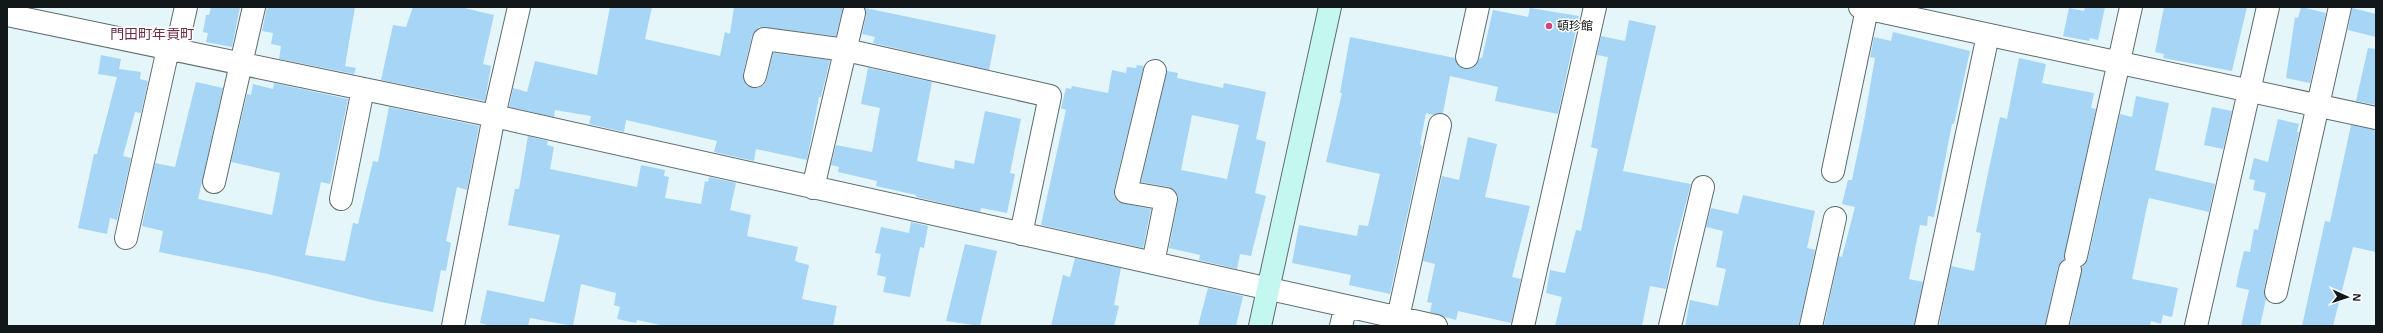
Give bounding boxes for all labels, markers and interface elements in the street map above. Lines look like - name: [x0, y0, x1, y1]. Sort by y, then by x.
- place label: 頓珍館: [1557, 19, 1593, 33]
- marker: 頓珍館: [1544, 21, 1554, 31]
- district label: 門田町年貢町: [110, 26, 194, 42]
- north arrow: [2327, 277, 2367, 317]
- text: N: [2351, 293, 2363, 302]

